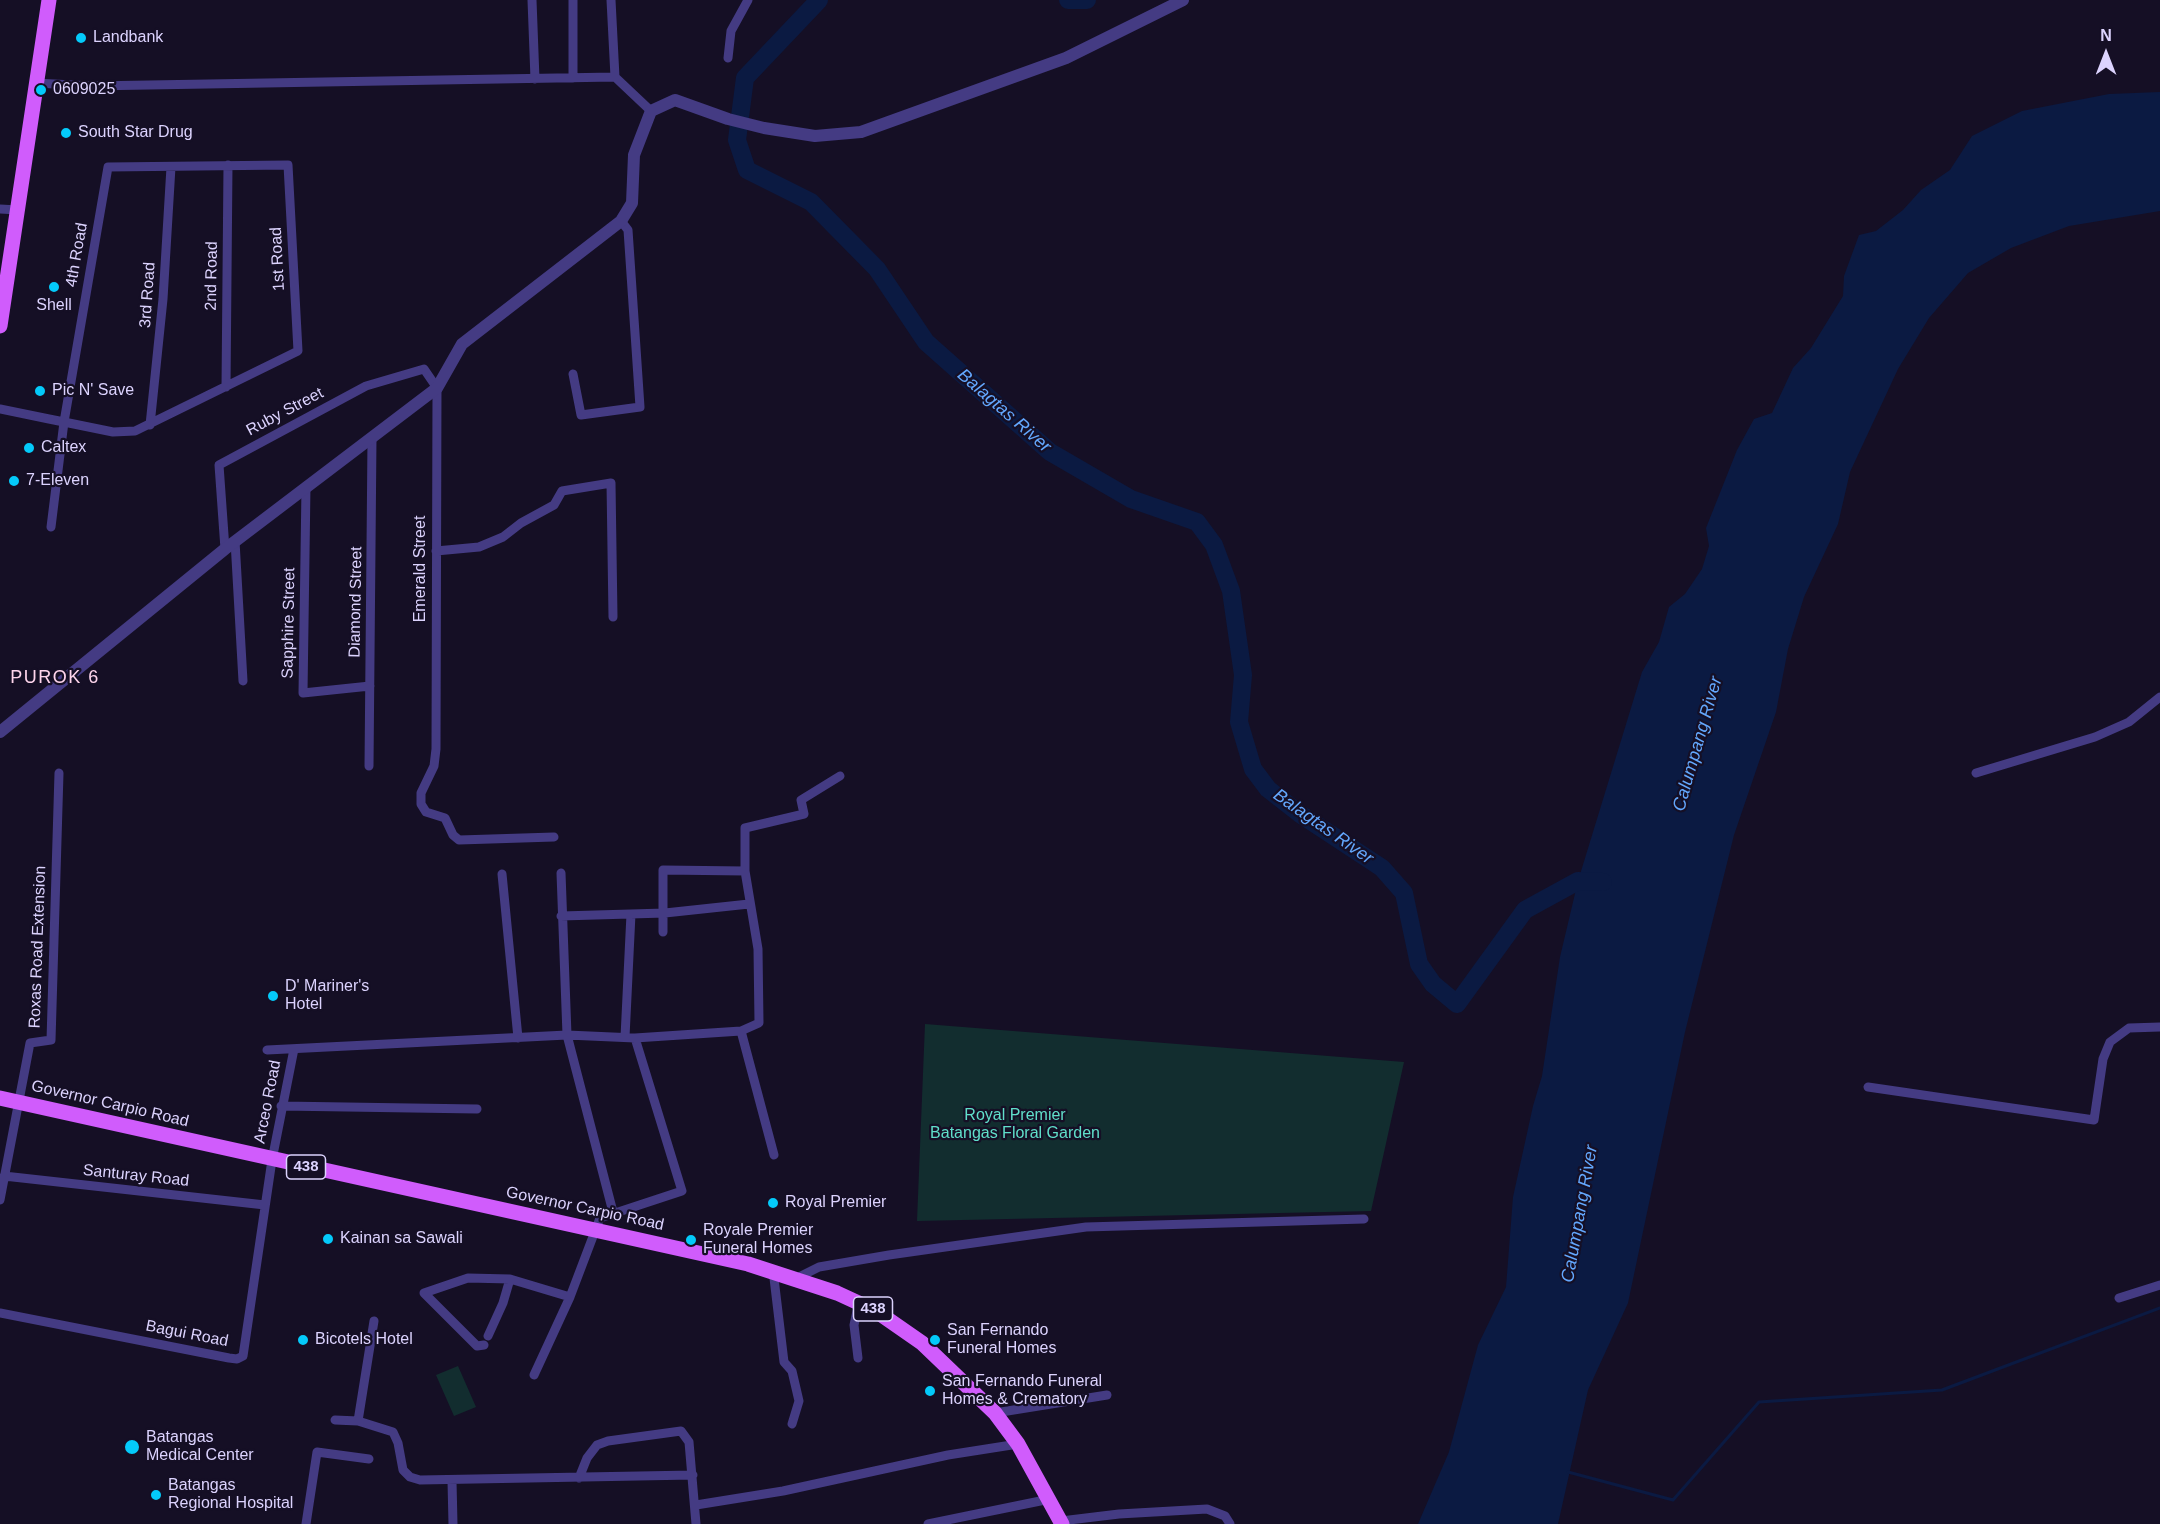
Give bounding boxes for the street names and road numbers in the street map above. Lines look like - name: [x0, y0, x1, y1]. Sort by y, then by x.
- street label: 4th Road: [62, 221, 92, 289]
- street label: 1st Road: [267, 227, 289, 291]
- street label: 2nd Road: [202, 241, 222, 311]
- street label: 3rd Road: [136, 262, 160, 328]
- street label: Ruby Street: [243, 384, 327, 440]
- street label: Emerald Street: [411, 516, 431, 622]
- street label: Diamond Street: [345, 546, 367, 658]
- street label: Sapphire Street: [278, 567, 300, 679]
- street label: Roxas Road Extension: [26, 865, 50, 1029]
- street label: Arceo Road: [251, 1059, 285, 1145]
- street label: Governor Carpio Road: [29, 1077, 191, 1131]
- road number: 438: [286, 1155, 326, 1179]
- street label: Santuray Road: [82, 1161, 190, 1191]
- street label: Governor Carpio Road: [504, 1183, 666, 1235]
- road number: 438: [854, 1297, 892, 1321]
- street label: Bagui Road: [144, 1317, 230, 1351]

